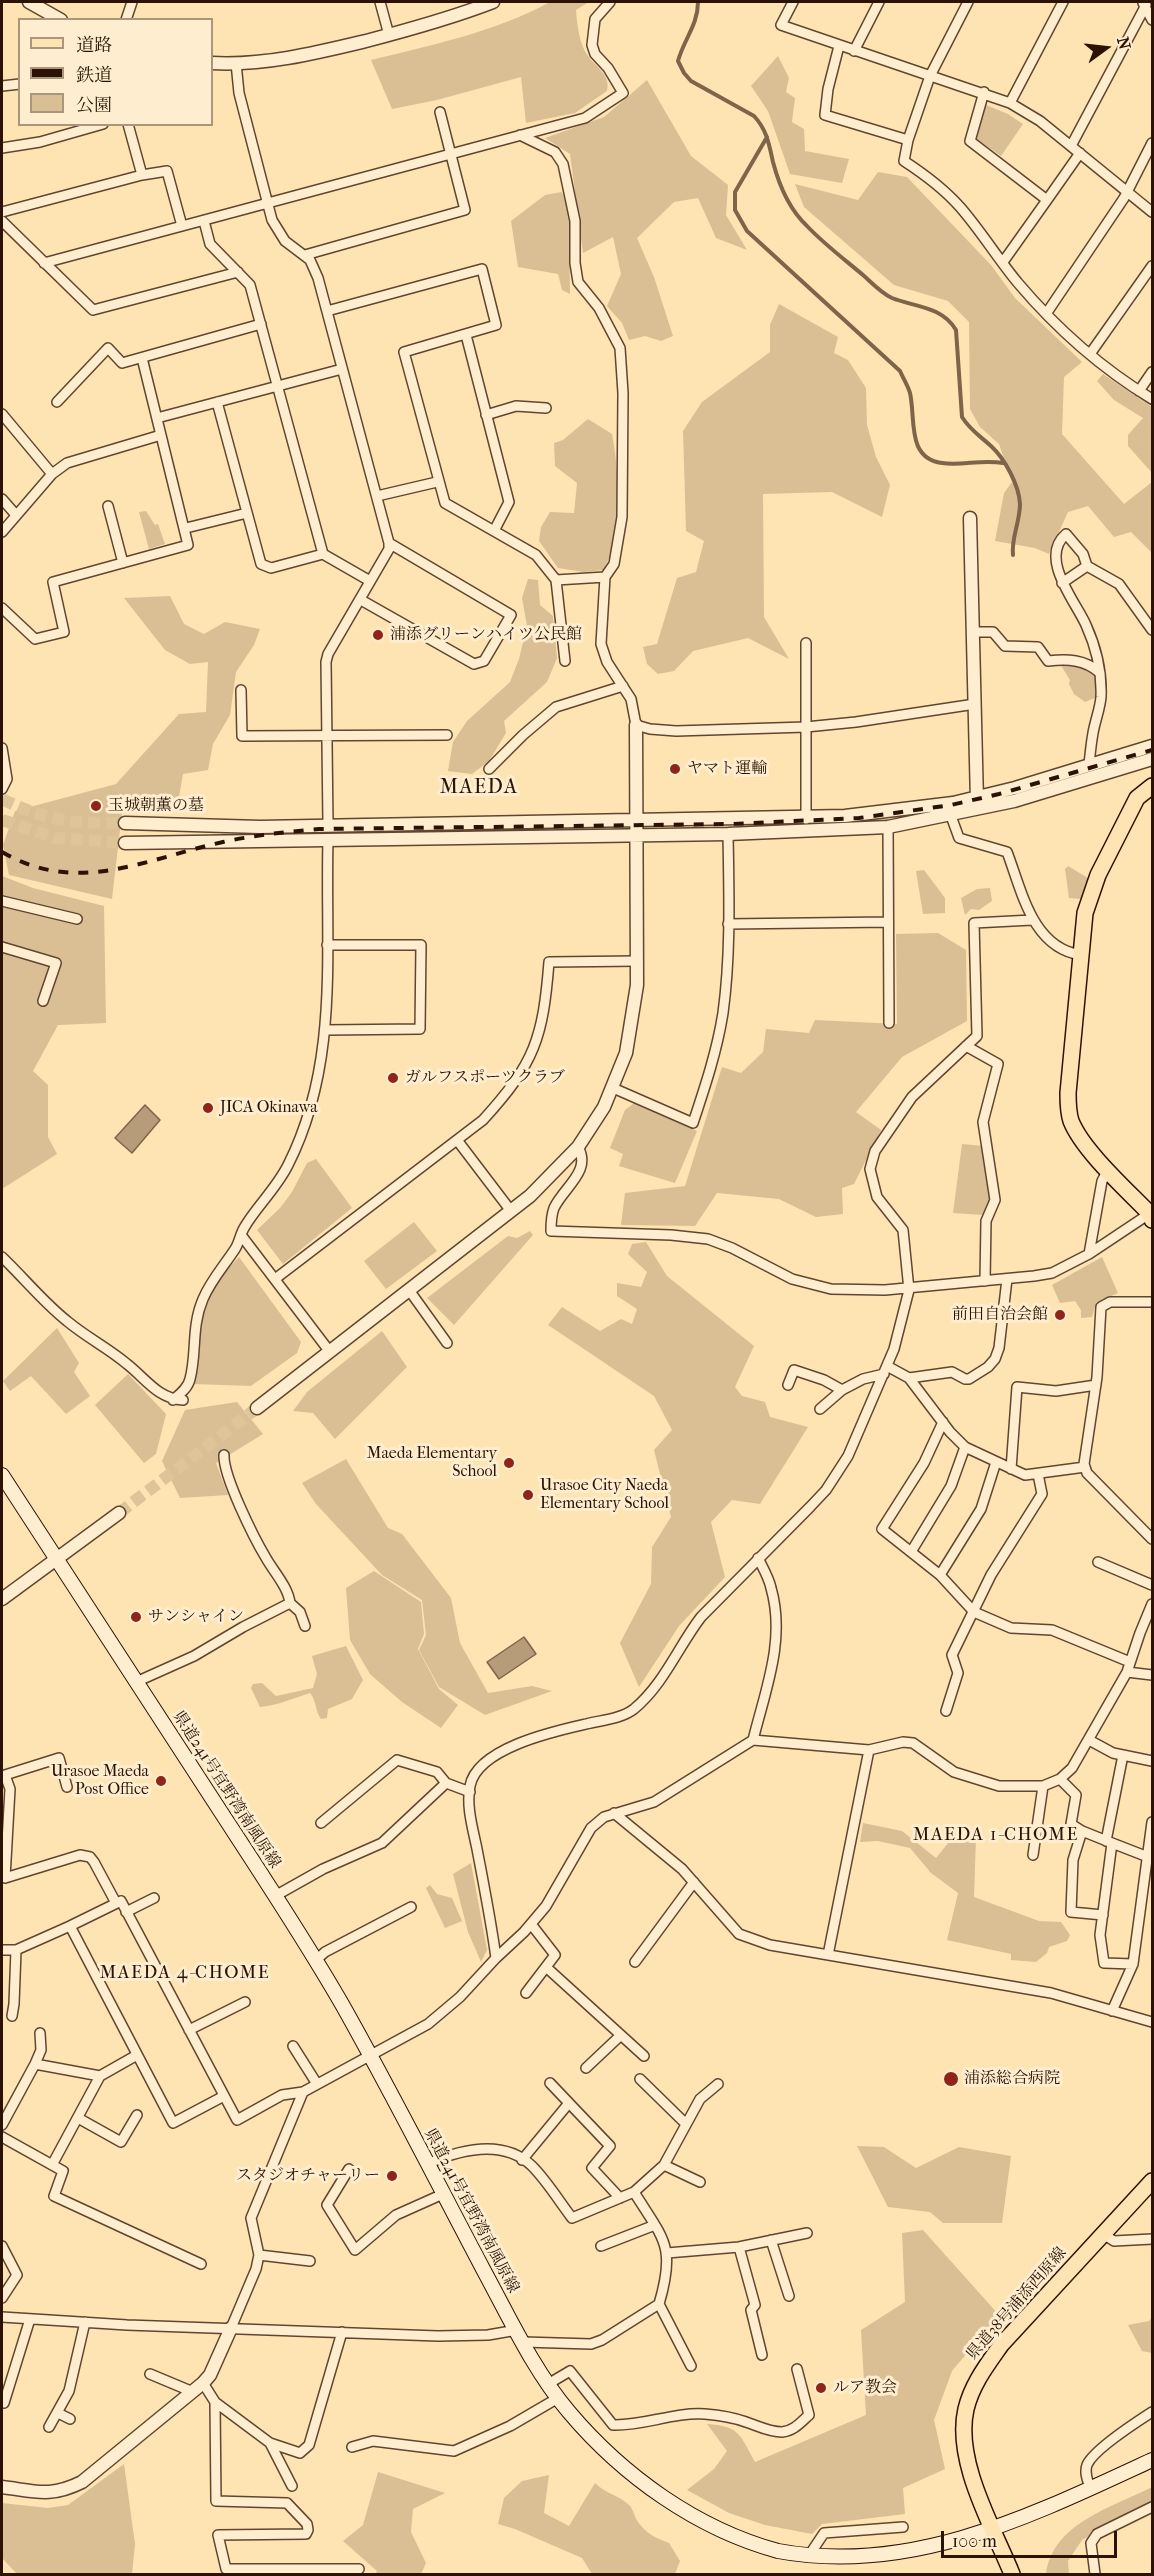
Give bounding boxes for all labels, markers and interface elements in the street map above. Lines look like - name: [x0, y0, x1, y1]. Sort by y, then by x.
- legend: [18, 18, 213, 126]
- north arrow: [1076, 18, 1136, 78]
- text: 道路: [76, 35, 112, 56]
- text: N: [1113, 35, 1135, 52]
- text: 鉄道: [76, 65, 112, 86]
- text: 公園: [76, 95, 112, 116]
- place label: 浦添グリーンハイツ公民館: [390, 625, 582, 645]
- marker: 浦添グリーンハイツ公民館: [371, 628, 385, 642]
- place label: ヤマト運輸: [687, 759, 767, 779]
- marker: ヤマト運輸: [668, 762, 682, 776]
- district label: MAEDA: [440, 776, 518, 800]
- place label: 玉城朝薫の墓: [108, 796, 204, 816]
- marker: 玉城朝薫の墓: [89, 799, 103, 813]
- place label: ガルフスポーツクラブ: [405, 1068, 565, 1088]
- marker: ガルフスポーツクラブ: [386, 1071, 400, 1085]
- place label: JICA Okinawa: [220, 1098, 318, 1118]
- marker: JICA Okinawa: [201, 1101, 215, 1115]
- place label: 前田自治会館: [952, 1305, 1048, 1325]
- marker: 前田自治会館: [1053, 1308, 1067, 1322]
- place label: Maeda Elementary School: [367, 1444, 497, 1482]
- marker: Maeda Elementary School: [502, 1456, 516, 1470]
- place label: Urasoe City Naeda Elementary School: [540, 1476, 669, 1514]
- marker: Urasoe City Naeda Elementary School: [521, 1488, 535, 1502]
- place label: サンシャイン: [148, 1607, 244, 1627]
- marker: サンシャイン: [129, 1610, 143, 1624]
- street label: 県道241号宜野湾南風原線: [168, 1708, 284, 1872]
- place label: Urasoe Maeda Post Office: [51, 1762, 149, 1800]
- marker: Urasoe Maeda Post Office: [154, 1774, 168, 1788]
- district label: MAEDA 1-CHOME: [913, 1825, 1079, 1847]
- district label: MAEDA 4-CHOME: [100, 1963, 270, 1985]
- place label: 浦添総合病院: [964, 2069, 1060, 2089]
- marker: 浦添総合病院: [942, 2070, 960, 2088]
- street label: 県道241号宜野湾南風原線: [419, 2126, 523, 2296]
- place label: スタジオチャーリー: [236, 2166, 380, 2186]
- marker: スタジオチャーリー: [385, 2169, 399, 2183]
- street label: 県道38号浦添西原線: [963, 2244, 1071, 2364]
- place label: ルア教会: [833, 2378, 897, 2398]
- marker: ルア教会: [814, 2381, 828, 2395]
- scale bar: [944, 2519, 1120, 2557]
- text: 100 m: [952, 2531, 997, 2552]

